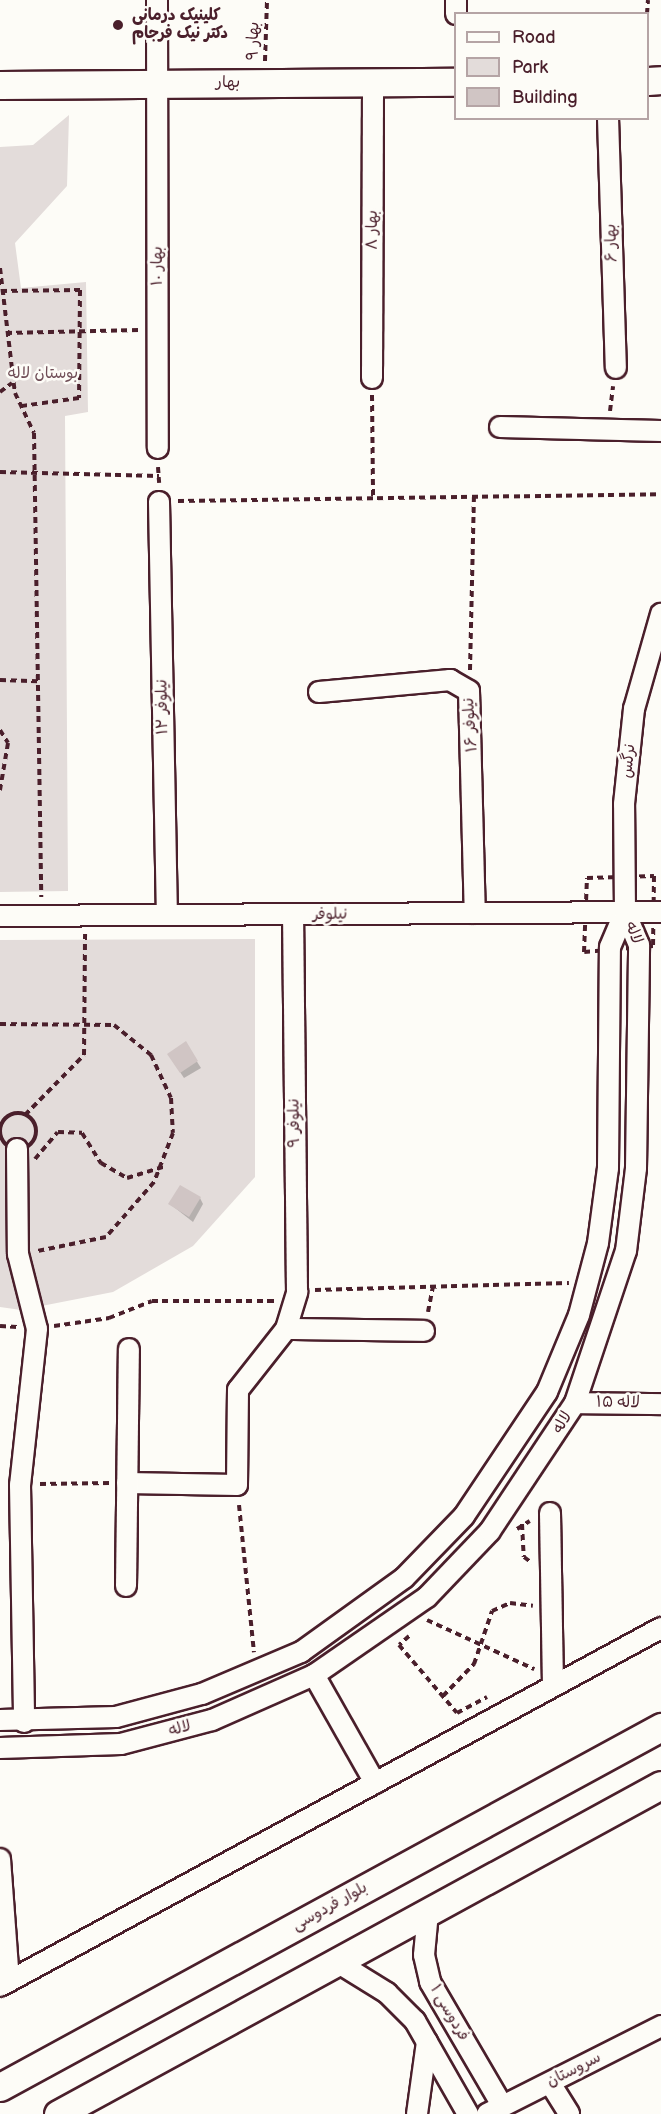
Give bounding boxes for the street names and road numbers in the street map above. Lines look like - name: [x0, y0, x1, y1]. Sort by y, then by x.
- street label: بهار ۹: [244, 21, 264, 61]
- street label: بهار: [216, 73, 240, 93]
- street label: بهار ۸: [363, 210, 383, 250]
- street label: بهار ۶: [602, 224, 622, 262]
- street label: بهار ۱۰: [148, 246, 168, 286]
- street label: نیلوفر ۱۲: [153, 679, 173, 735]
- street label: نیلوفر ۱۶: [460, 697, 482, 753]
- street label: نرگس: [618, 743, 640, 779]
- street label: نیلوفر: [312, 905, 348, 925]
- street label: لاله: [620, 919, 646, 947]
- street label: نیلوفر ۹: [285, 1098, 305, 1148]
- street label: لاله ۱۵: [596, 1393, 640, 1413]
- street label: لاله: [549, 1408, 577, 1438]
- street label: لاله: [167, 1717, 193, 1741]
- street label: بلوار فردوسی: [289, 1878, 371, 1936]
- street label: فردوسی ۱: [425, 1981, 473, 2045]
- street label: سروستان: [544, 2048, 604, 2092]

